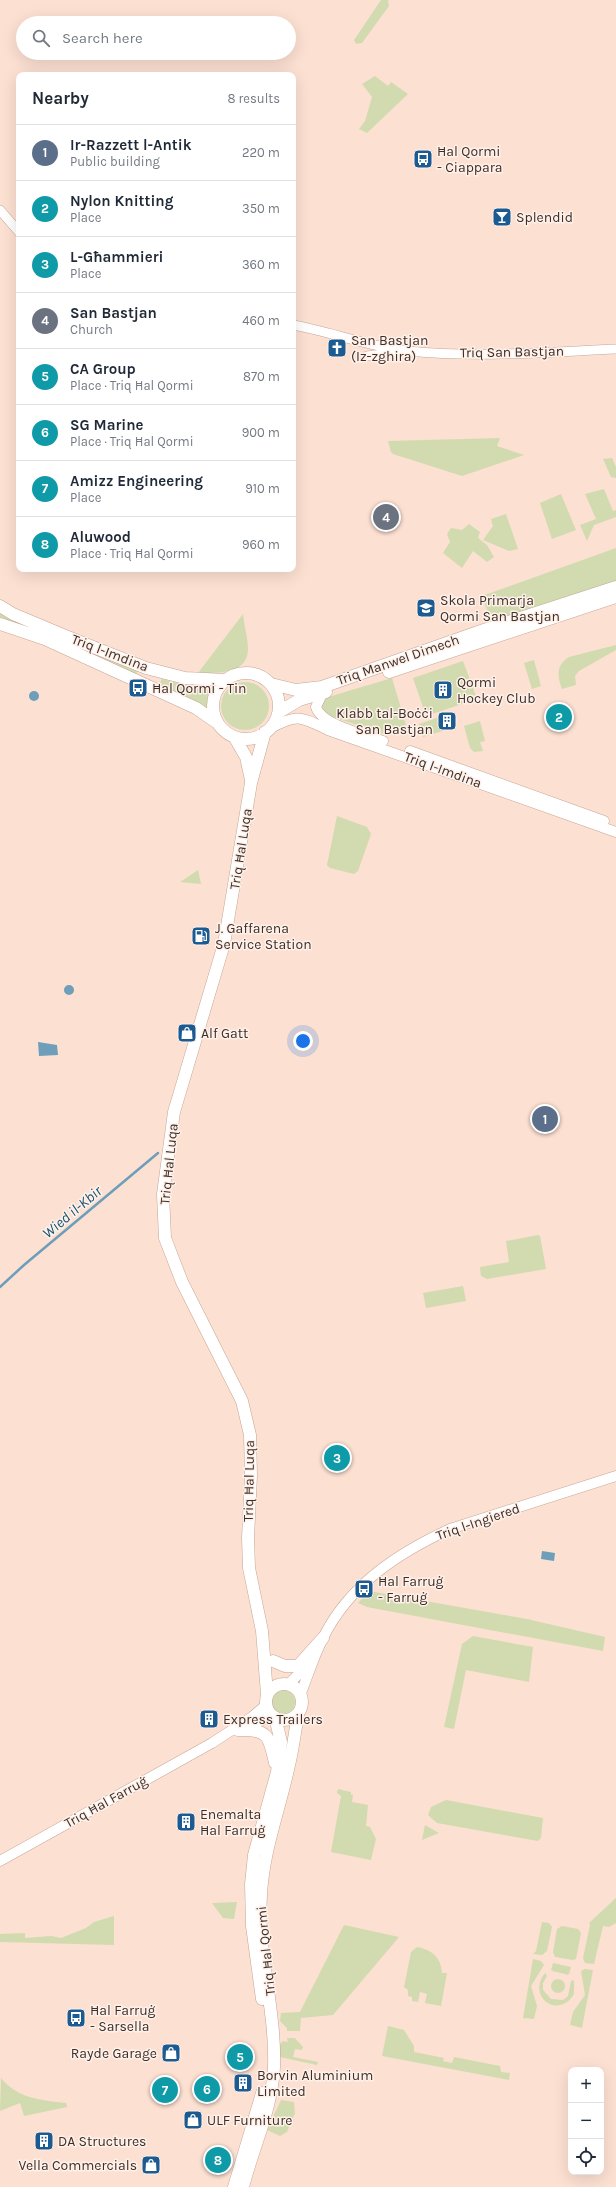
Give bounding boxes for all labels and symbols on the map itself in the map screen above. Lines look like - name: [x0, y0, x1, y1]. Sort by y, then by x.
- place label: Ħal Qormi - Ciappara: [437, 143, 503, 176]
- bus stop icon: Ħal Qormi - Ciappara: [412, 148, 434, 170]
- bar icon: Splendid: [491, 206, 513, 228]
- place label: Splendid: [516, 209, 573, 226]
- place label: San Bastjan (Iz-zghira): [351, 332, 429, 365]
- church icon: San Bastjan (Iz-zghira): [326, 337, 348, 359]
- street label: Triq San Bastjan: [460, 343, 564, 361]
- pin: 4: [373, 502, 399, 532]
- place label: Skola Primarja Qormi San Bastjan: [440, 592, 560, 625]
- school or university icon: Skola Primarja Qormi San Bastjan: [415, 597, 437, 619]
- street label: Triq l-Imdina: [69, 631, 151, 675]
- street label: Triq Manwel Dimech: [334, 631, 462, 689]
- place label: Qormi Hockey Club: [457, 674, 535, 707]
- bus stop icon: Ħal Qormi - Tin: [127, 677, 149, 699]
- building icon: Qormi Hockey Club: [432, 679, 454, 701]
- place label: Ħal Qormi - Tin: [152, 680, 247, 697]
- pin: 2: [546, 702, 572, 732]
- place label: Klabb tal-Boċċi San Bastjan: [336, 705, 433, 738]
- building icon: Klabb tal-Boċċi San Bastjan: [436, 710, 458, 732]
- street label: Triq l-Imdina: [402, 748, 484, 792]
- street label: Triq Ħal Luqa: [226, 807, 256, 891]
- place label: J. Gaffarena Service Station: [215, 920, 312, 953]
- fuel station icon: J. Gaffarena Service Station: [190, 925, 212, 947]
- shop icon: Alf Gatt: [176, 1022, 198, 1044]
- place label: Alf Gatt: [201, 1025, 248, 1042]
- your location: [293, 1031, 313, 1051]
- pin: 1: [532, 1104, 558, 1134]
- street label: Triq Ħal Luqa: [156, 1122, 182, 1206]
- water label: Wied il-Kbir: [39, 1181, 106, 1242]
- street label: Triq Ħal Luqa: [240, 1440, 258, 1522]
- pin: 3: [324, 1443, 350, 1473]
- street label: Triq l-Ingiered: [434, 1500, 522, 1544]
- place label: Ħal Farruġ - Farruġ: [378, 1573, 444, 1606]
- bus stop icon: Ħal Farruġ - Farruġ: [353, 1578, 375, 1600]
- building icon: Express Trailers: [198, 1708, 220, 1730]
- place label: Express Trailers: [223, 1711, 323, 1728]
- street label: Triq Ħal Farruġ: [62, 1772, 151, 1832]
- place label: Enemalta Ħal Farruġ: [200, 1806, 266, 1839]
- building icon: Enemalta Ħal Farruġ: [175, 1811, 197, 1833]
- street label: Triq Ħal Qormi: [253, 1905, 279, 1997]
- place label: Ħal Farruġ - Sarsella: [90, 2002, 156, 2035]
- bus stop icon: Ħal Farruġ - Sarsella: [65, 2007, 87, 2029]
- shop icon: Rayde Garage: [160, 2042, 182, 2064]
- pin: 5: [227, 2042, 253, 2072]
- place label: Rayde Garage: [71, 2045, 157, 2062]
- place label: Borvin Aluminium Limited: [257, 2067, 373, 2100]
- building icon: Borvin Aluminium Limited: [232, 2072, 254, 2094]
- pin: 6: [194, 2074, 220, 2104]
- pin: 7: [152, 2075, 178, 2105]
- shop icon: ULF Furniture: [182, 2109, 204, 2131]
- place label: ULF Furniture: [207, 2112, 293, 2129]
- building icon: DA Structures: [33, 2130, 55, 2152]
- place label: DA Structures: [58, 2133, 146, 2150]
- pin: 8: [205, 2145, 231, 2175]
- shop icon: Vella Commercials: [140, 2154, 162, 2176]
- place label: Vella Commercials: [18, 2157, 137, 2174]

